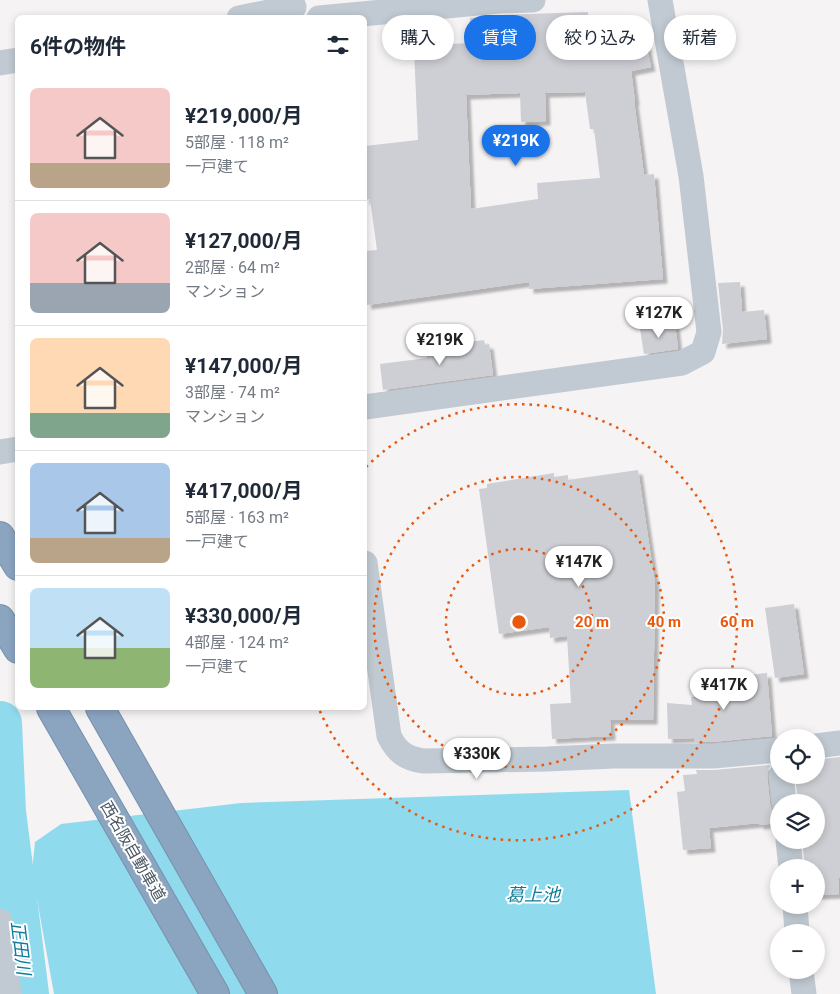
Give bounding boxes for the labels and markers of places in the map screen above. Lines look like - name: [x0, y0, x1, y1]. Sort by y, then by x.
- pin: ¥219K: [481, 124, 551, 167]
- pin: ¥127K: [624, 296, 694, 339]
- pin: ¥219K: [405, 324, 475, 366]
- pin: ¥147K: [544, 546, 614, 588]
- centre of rings: [510, 613, 528, 631]
- pin: ¥417K: [689, 668, 759, 711]
- pin: ¥330K: [442, 738, 512, 780]

